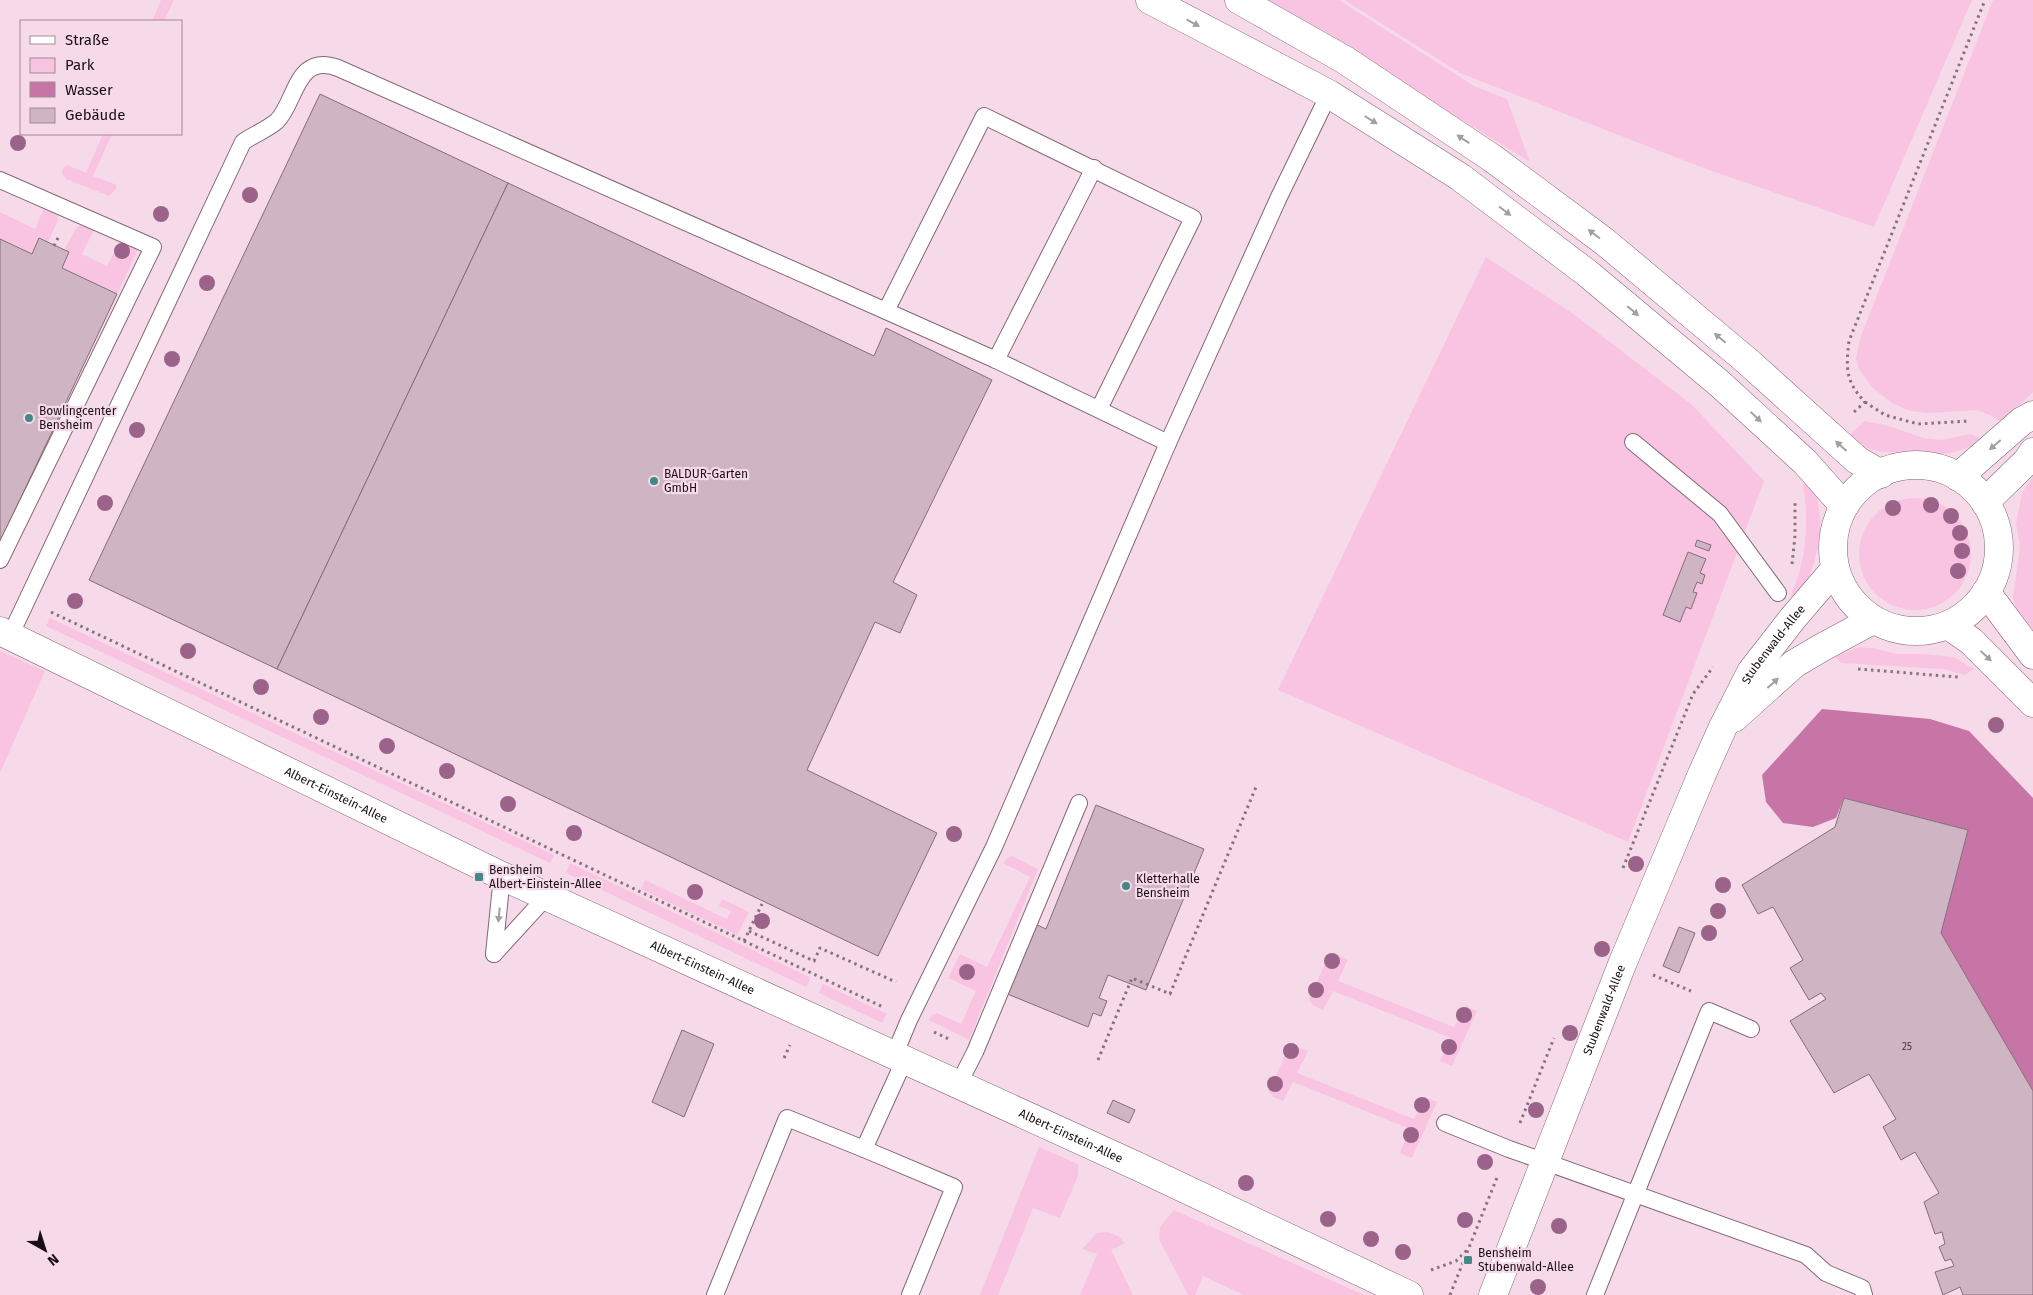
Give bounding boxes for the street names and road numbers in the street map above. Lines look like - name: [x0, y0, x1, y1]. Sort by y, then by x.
- street label: Stubenwald-Allee: [1739, 602, 1808, 686]
- street label: Albert-Einstein-Allee: [282, 764, 390, 826]
- street label: Albert-Einstein-Allee: [648, 938, 757, 997]
- street label: Stubenwald-Allee: [1580, 963, 1628, 1057]
- street label: Albert-Einstein-Allee: [1017, 1106, 1125, 1166]

